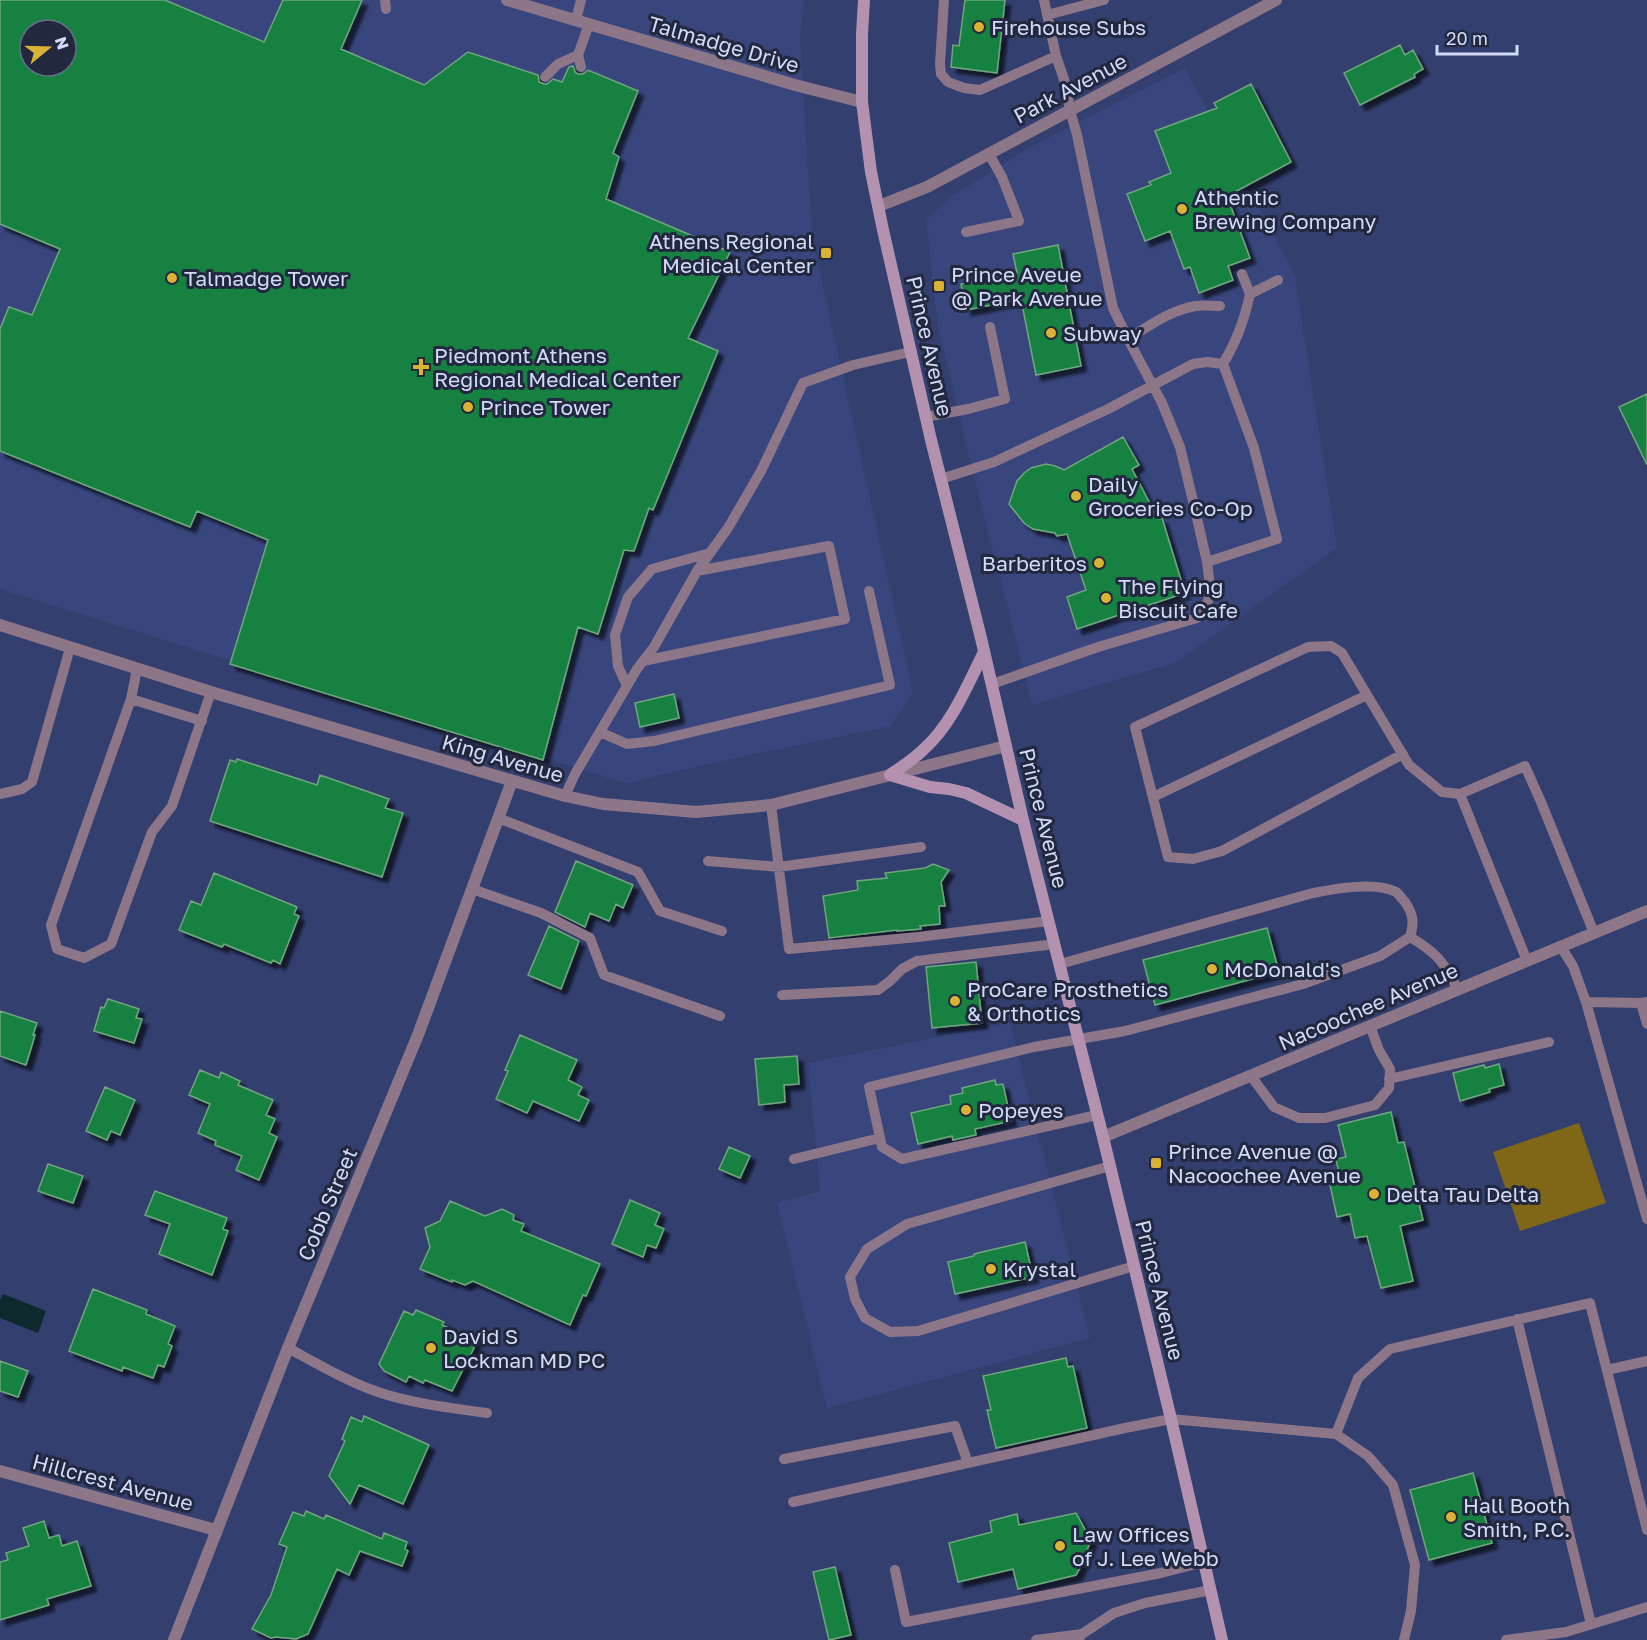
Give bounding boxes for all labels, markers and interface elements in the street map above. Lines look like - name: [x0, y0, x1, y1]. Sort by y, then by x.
- street label: Talmadge Drive: [646, 10, 802, 78]
- place label: Firehouse Subs: [991, 14, 1146, 40]
- north arrow: [18, 18, 78, 78]
- scale bar: [1437, 18, 1516, 56]
- marker: Firehouse Subs: [972, 20, 986, 34]
- text: 20 m: [1446, 27, 1488, 49]
- text: N: [51, 34, 74, 52]
- street label: Park Avenue: [1009, 47, 1131, 129]
- place label: Athentic Brewing Company: [1194, 184, 1376, 234]
- marker: Athentic Brewing Company: [1175, 202, 1189, 216]
- place label: Athens Regional Medical Center: [649, 228, 814, 278]
- marker: Athens Regional Medical Center: [819, 246, 833, 260]
- place label: Prince Aveue @ Park Avenue: [951, 261, 1103, 311]
- place label: Talmadge Tower: [184, 265, 348, 291]
- marker: Talmadge Tower: [165, 271, 179, 285]
- street label: Prince Avenue: [901, 273, 959, 419]
- marker: Prince Aveue @ Park Avenue: [932, 279, 946, 293]
- place label: Subway: [1063, 320, 1142, 346]
- marker: Subway: [1044, 326, 1058, 340]
- place label: Piedmont Athens Regional Medical Center: [434, 342, 680, 392]
- marker: Piedmont Athens Regional Medical Center: [412, 358, 430, 376]
- place label: Prince Tower: [480, 394, 610, 420]
- marker: Prince Tower: [461, 400, 475, 414]
- place label: Daily Groceries Co-Op: [1088, 471, 1253, 521]
- marker: Daily Groceries Co-Op: [1069, 489, 1083, 503]
- place label: Barberitos: [982, 550, 1087, 576]
- marker: Barberitos: [1092, 556, 1106, 570]
- place label: The Flying Biscuit Cafe: [1118, 573, 1238, 623]
- marker: The Flying Biscuit Cafe: [1099, 591, 1113, 605]
- street label: King Avenue: [439, 728, 567, 788]
- street label: Prince Avenue: [1014, 745, 1074, 891]
- place label: McDonald's: [1224, 956, 1341, 982]
- street label: Nacoochee Avenue: [1274, 956, 1462, 1056]
- marker: McDonald's: [1205, 962, 1219, 976]
- place label: ProCare Prosthetics & Orthotics: [967, 976, 1168, 1026]
- marker: ProCare Prosthetics & Orthotics: [948, 994, 962, 1008]
- place label: Popeyes: [978, 1097, 1063, 1123]
- marker: Popeyes: [959, 1103, 973, 1117]
- place label: Prince Avenue @ Nacoochee Avenue: [1168, 1138, 1361, 1188]
- street label: Cobb Street: [292, 1144, 362, 1264]
- marker: Prince Avenue @ Nacoochee Avenue: [1149, 1156, 1163, 1170]
- place label: Delta Tau Delta: [1386, 1181, 1539, 1207]
- marker: Delta Tau Delta: [1367, 1187, 1381, 1201]
- street label: Prince Avenue: [1130, 1217, 1190, 1363]
- place label: Krystal: [1003, 1256, 1076, 1282]
- marker: Krystal: [984, 1262, 998, 1276]
- place label: David S Lockman MD PC: [443, 1323, 605, 1373]
- marker: David S Lockman MD PC: [424, 1341, 438, 1355]
- street label: Hillcrest Avenue: [30, 1448, 196, 1516]
- place label: Hall Booth Smith, P.C.: [1463, 1492, 1570, 1542]
- marker: Hall Booth Smith, P.C.: [1444, 1510, 1458, 1524]
- place label: Law Offices of J. Lee Webb: [1072, 1521, 1219, 1571]
- marker: Law Offices of J. Lee Webb: [1053, 1539, 1067, 1553]

